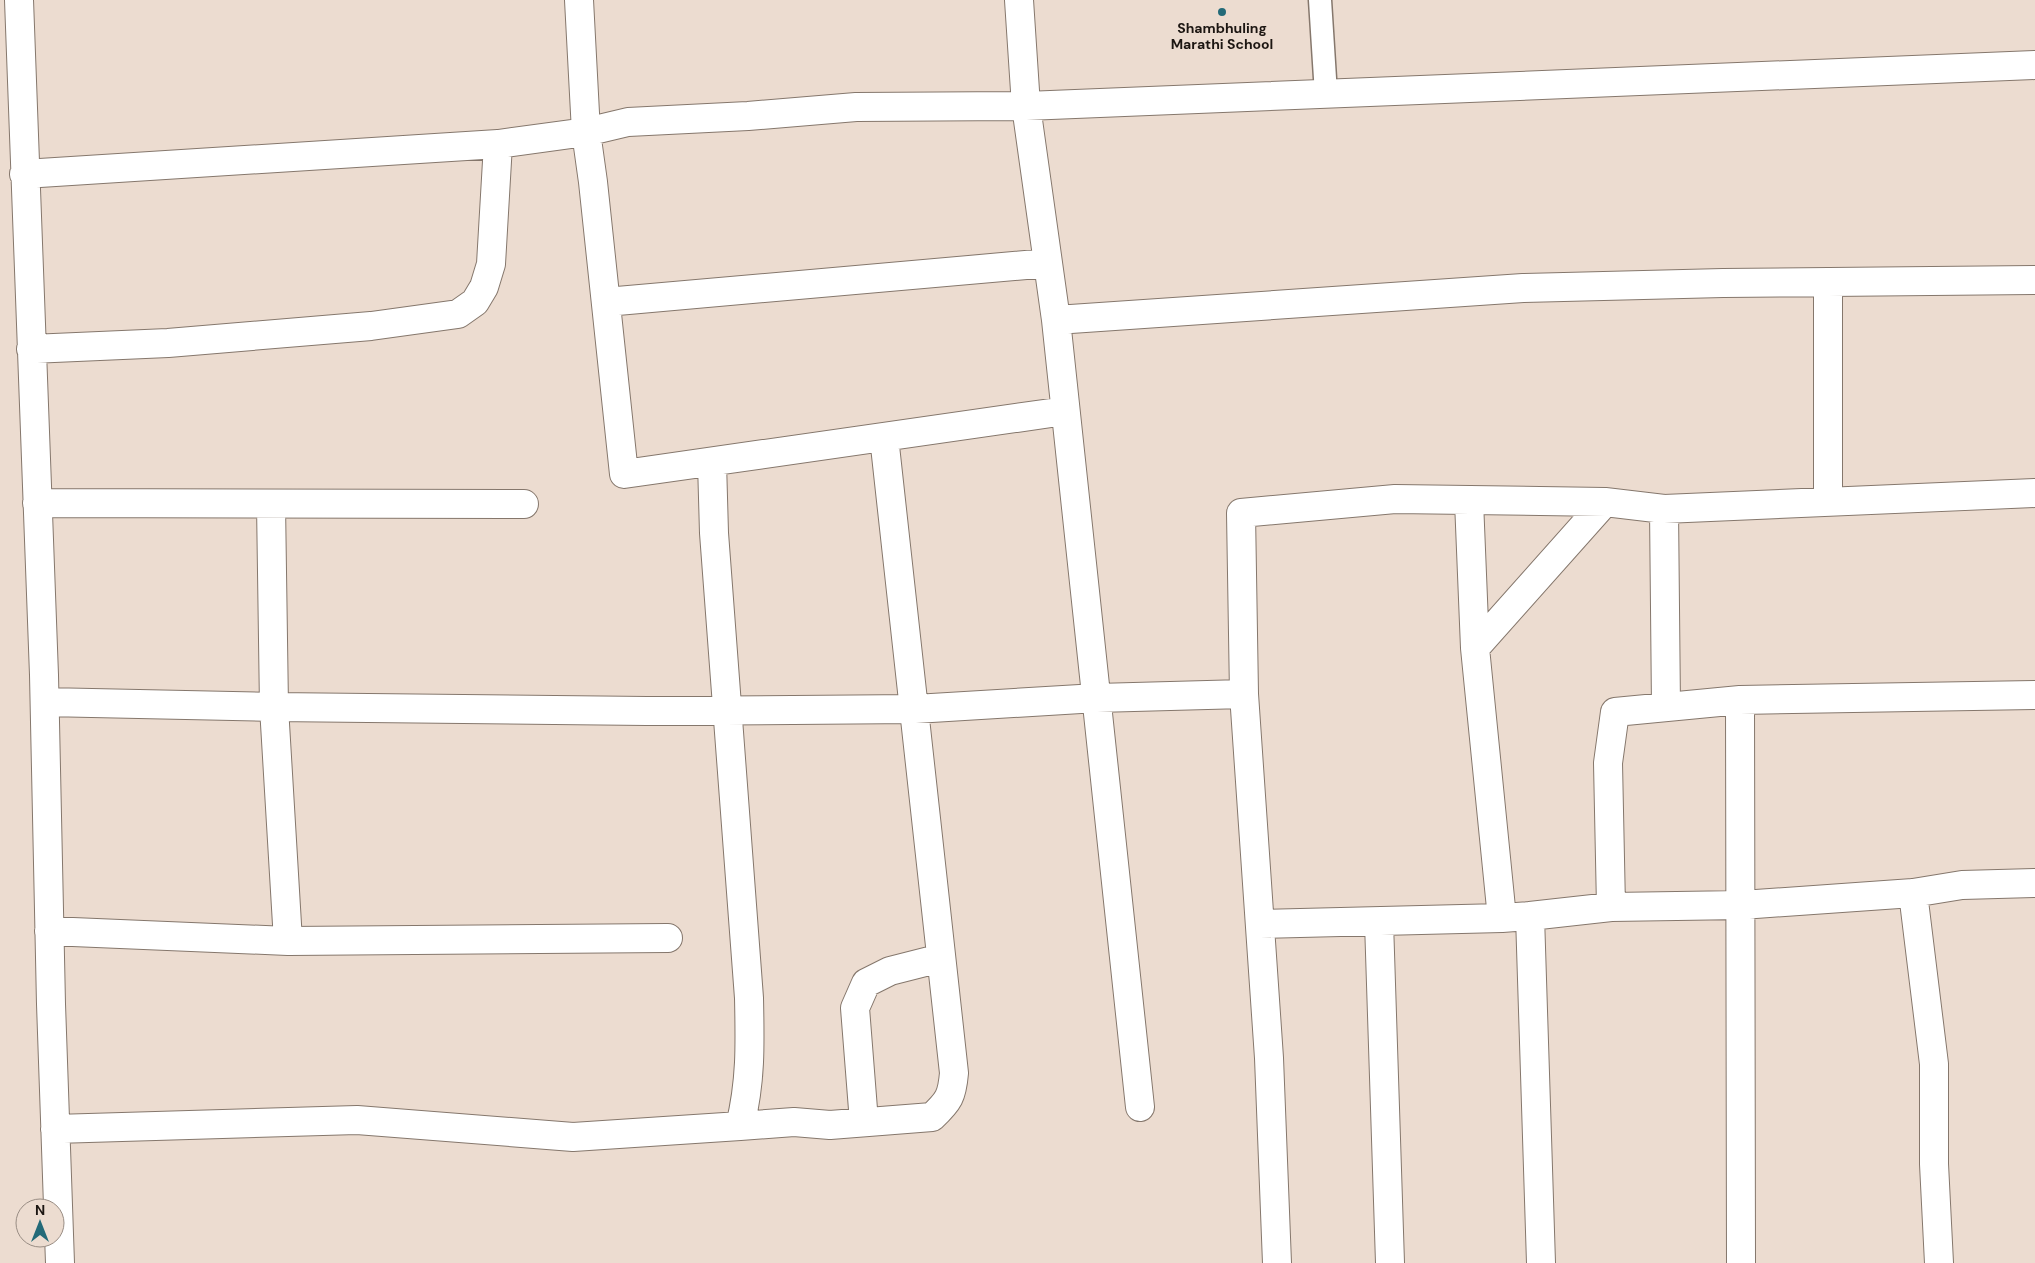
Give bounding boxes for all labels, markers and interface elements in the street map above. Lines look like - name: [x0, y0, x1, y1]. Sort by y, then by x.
- marker: Shambhuling Marathi School: [1216, 6, 1228, 18]
- place label: Shambhuling Marathi School: [1171, 19, 1273, 53]
- north arrow: [15, 1198, 65, 1248]
- text: N: [35, 1201, 45, 1219]

